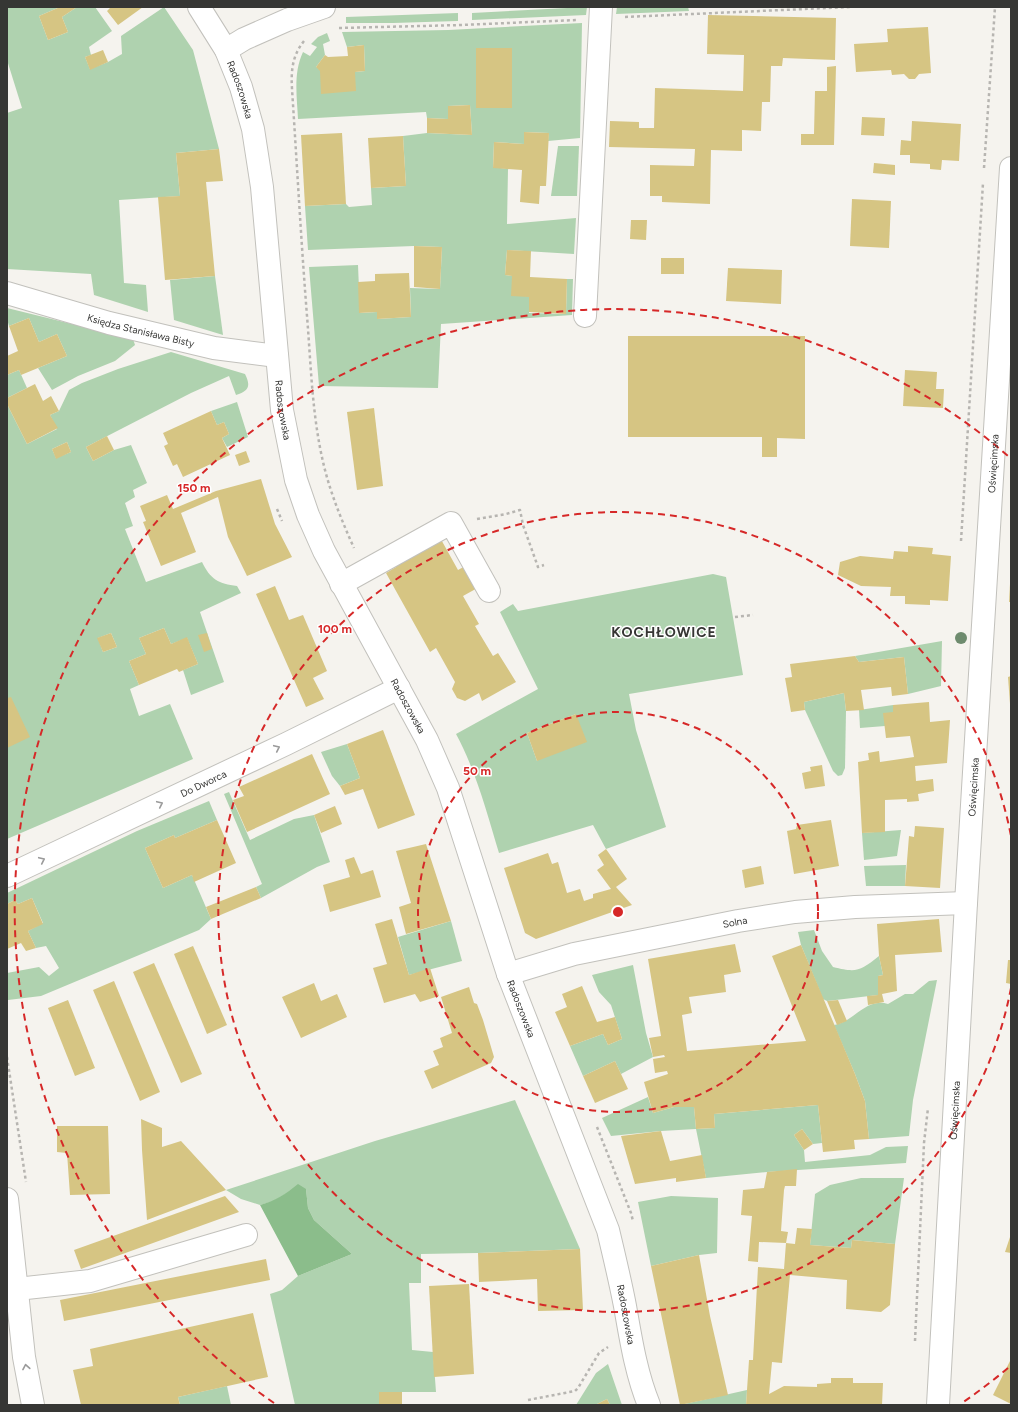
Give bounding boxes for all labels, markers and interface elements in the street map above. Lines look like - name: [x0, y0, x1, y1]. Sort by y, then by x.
- street label: Radoszowska: [224, 59, 256, 120]
- street label: Księdza Stanisława Bisty: [86, 310, 196, 350]
- street label: Radoszowska: [273, 379, 294, 441]
- street label: Oświęcimska: [985, 434, 1001, 493]
- text: 150 m: [177, 481, 211, 495]
- text: 100 m: [318, 622, 352, 636]
- district label: KOCHŁOWICE: [611, 624, 717, 641]
- street label: Radoszowska: [388, 676, 429, 736]
- one-way arrow: [273, 745, 280, 753]
- street label: Oświęcimska: [965, 757, 981, 817]
- text: 50 m: [463, 764, 491, 778]
- street label: Do Dworca: [178, 767, 228, 800]
- one-way arrow: [155, 801, 163, 809]
- one-way arrow: [38, 857, 46, 865]
- centre of rings: [611, 905, 625, 919]
- street label: Solna: [721, 913, 748, 930]
- street label: Radoszowska: [504, 978, 539, 1039]
- street label: Oświęcimska: [946, 1081, 963, 1140]
- street label: Radoszowska: [614, 1283, 638, 1346]
- one-way arrow: [22, 1363, 31, 1370]

